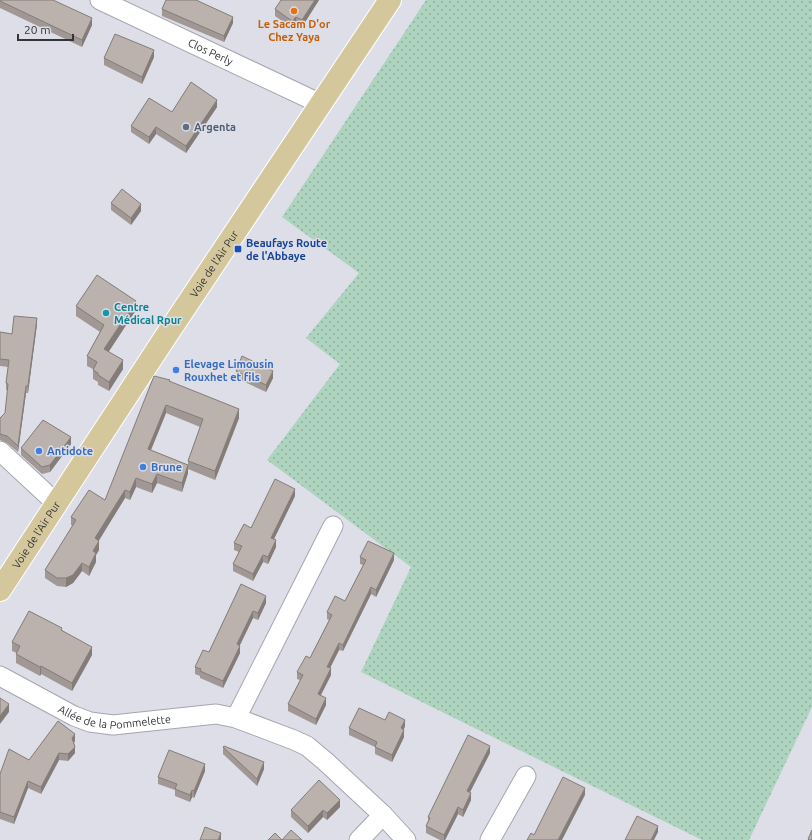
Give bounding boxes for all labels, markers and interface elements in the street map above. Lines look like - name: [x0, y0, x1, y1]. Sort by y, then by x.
- marker: Le Sacam D'or Chez Yaya: [289, 6, 299, 16]
- scale bar: [18, 16, 73, 42]
- place label: Le Sacam D'or Chez Yaya: [258, 18, 331, 43]
- text: 20 m: [24, 23, 51, 36]
- street label: Clos Perly: [186, 36, 235, 68]
- place label: Argenta: [194, 121, 236, 133]
- marker: Argenta: [181, 122, 191, 132]
- street label: Voie de l'Air Pur: [187, 228, 241, 300]
- place label: Beaufays Route de l'Abbaye: [246, 237, 327, 262]
- marker: Beaufays Route de l'Abbaye: [233, 244, 243, 254]
- place label: Centre Médical Rpur: [114, 301, 182, 326]
- marker: Centre Médical Rpur: [101, 308, 111, 318]
- place label: Elevage Limousin Rouxhet et fils: [184, 358, 274, 383]
- marker: Elevage Limousin Rouxhet et fils: [171, 365, 181, 375]
- place label: Antidote: [47, 445, 93, 457]
- marker: Antidote: [34, 446, 44, 456]
- place label: Brune: [151, 461, 182, 473]
- marker: Brune: [138, 462, 148, 472]
- street label: Voie de l'Air Pur: [10, 498, 63, 571]
- street label: Allée de la Pommelette: [56, 703, 172, 731]

